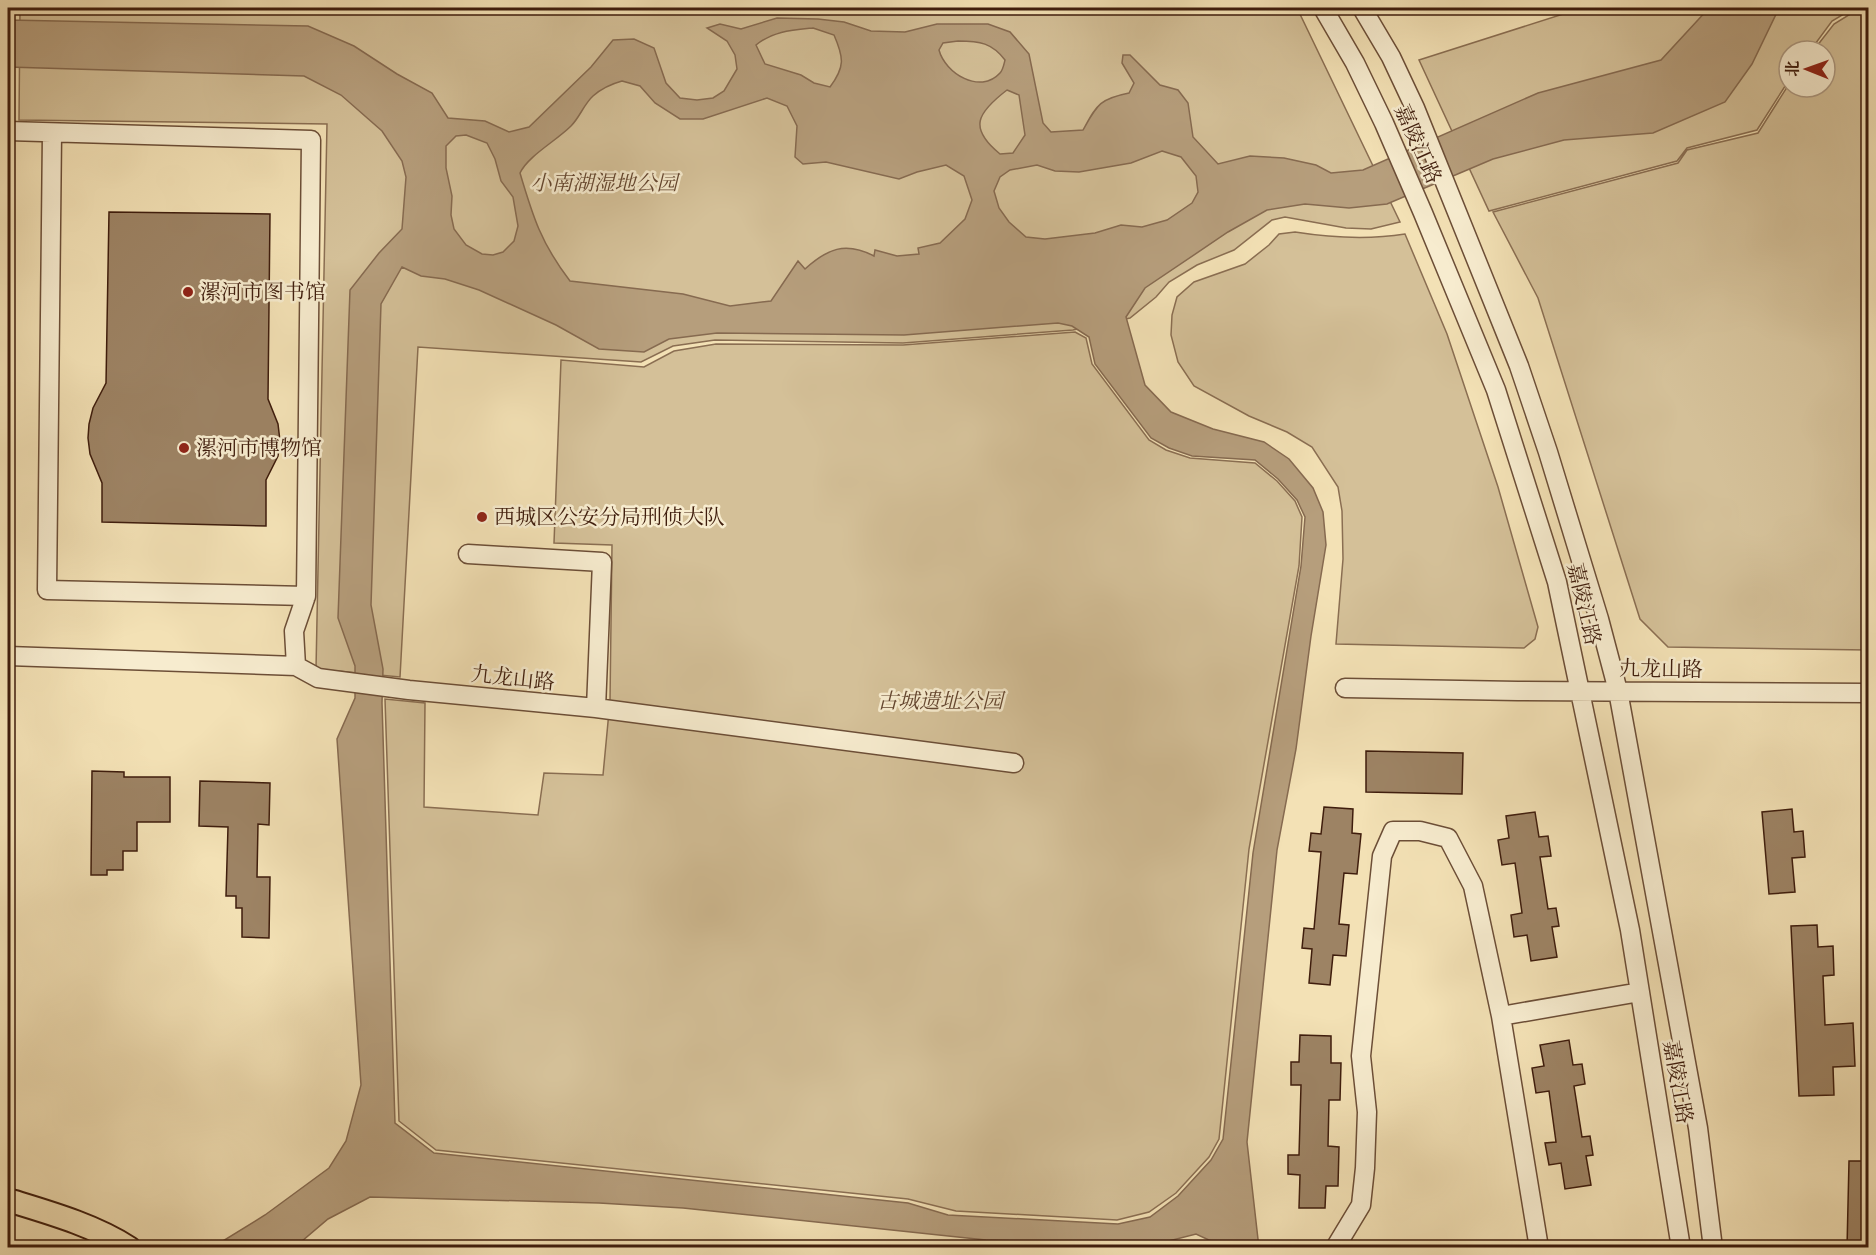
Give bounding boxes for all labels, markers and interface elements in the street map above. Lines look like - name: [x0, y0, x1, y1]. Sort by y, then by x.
- north arrow: [1777, 39, 1837, 99]
- text: 北: [1782, 61, 1804, 77]
- street label: 嘉陵江路: [1388, 100, 1448, 188]
- park label: 小南湖湿地公园: [531, 169, 680, 197]
- place label: 漯河市图书馆: [200, 278, 326, 306]
- marker: 漯河市图书馆: [181, 285, 195, 299]
- place label: 漯河市博物馆: [196, 434, 322, 462]
- marker: 漯河市博物馆: [177, 441, 191, 455]
- place label: 西城区公安分局刑侦大队: [494, 503, 725, 531]
- marker: 西城区公安分局刑侦大队: [475, 510, 489, 524]
- street label: 嘉陵江路: [1561, 560, 1607, 648]
- street label: 九龙山路: [1619, 654, 1703, 684]
- street label: 九龙山路: [470, 660, 556, 696]
- park label: 古城遗址公园: [877, 687, 1006, 715]
- street label: 嘉陵江路: [1657, 1038, 1699, 1126]

